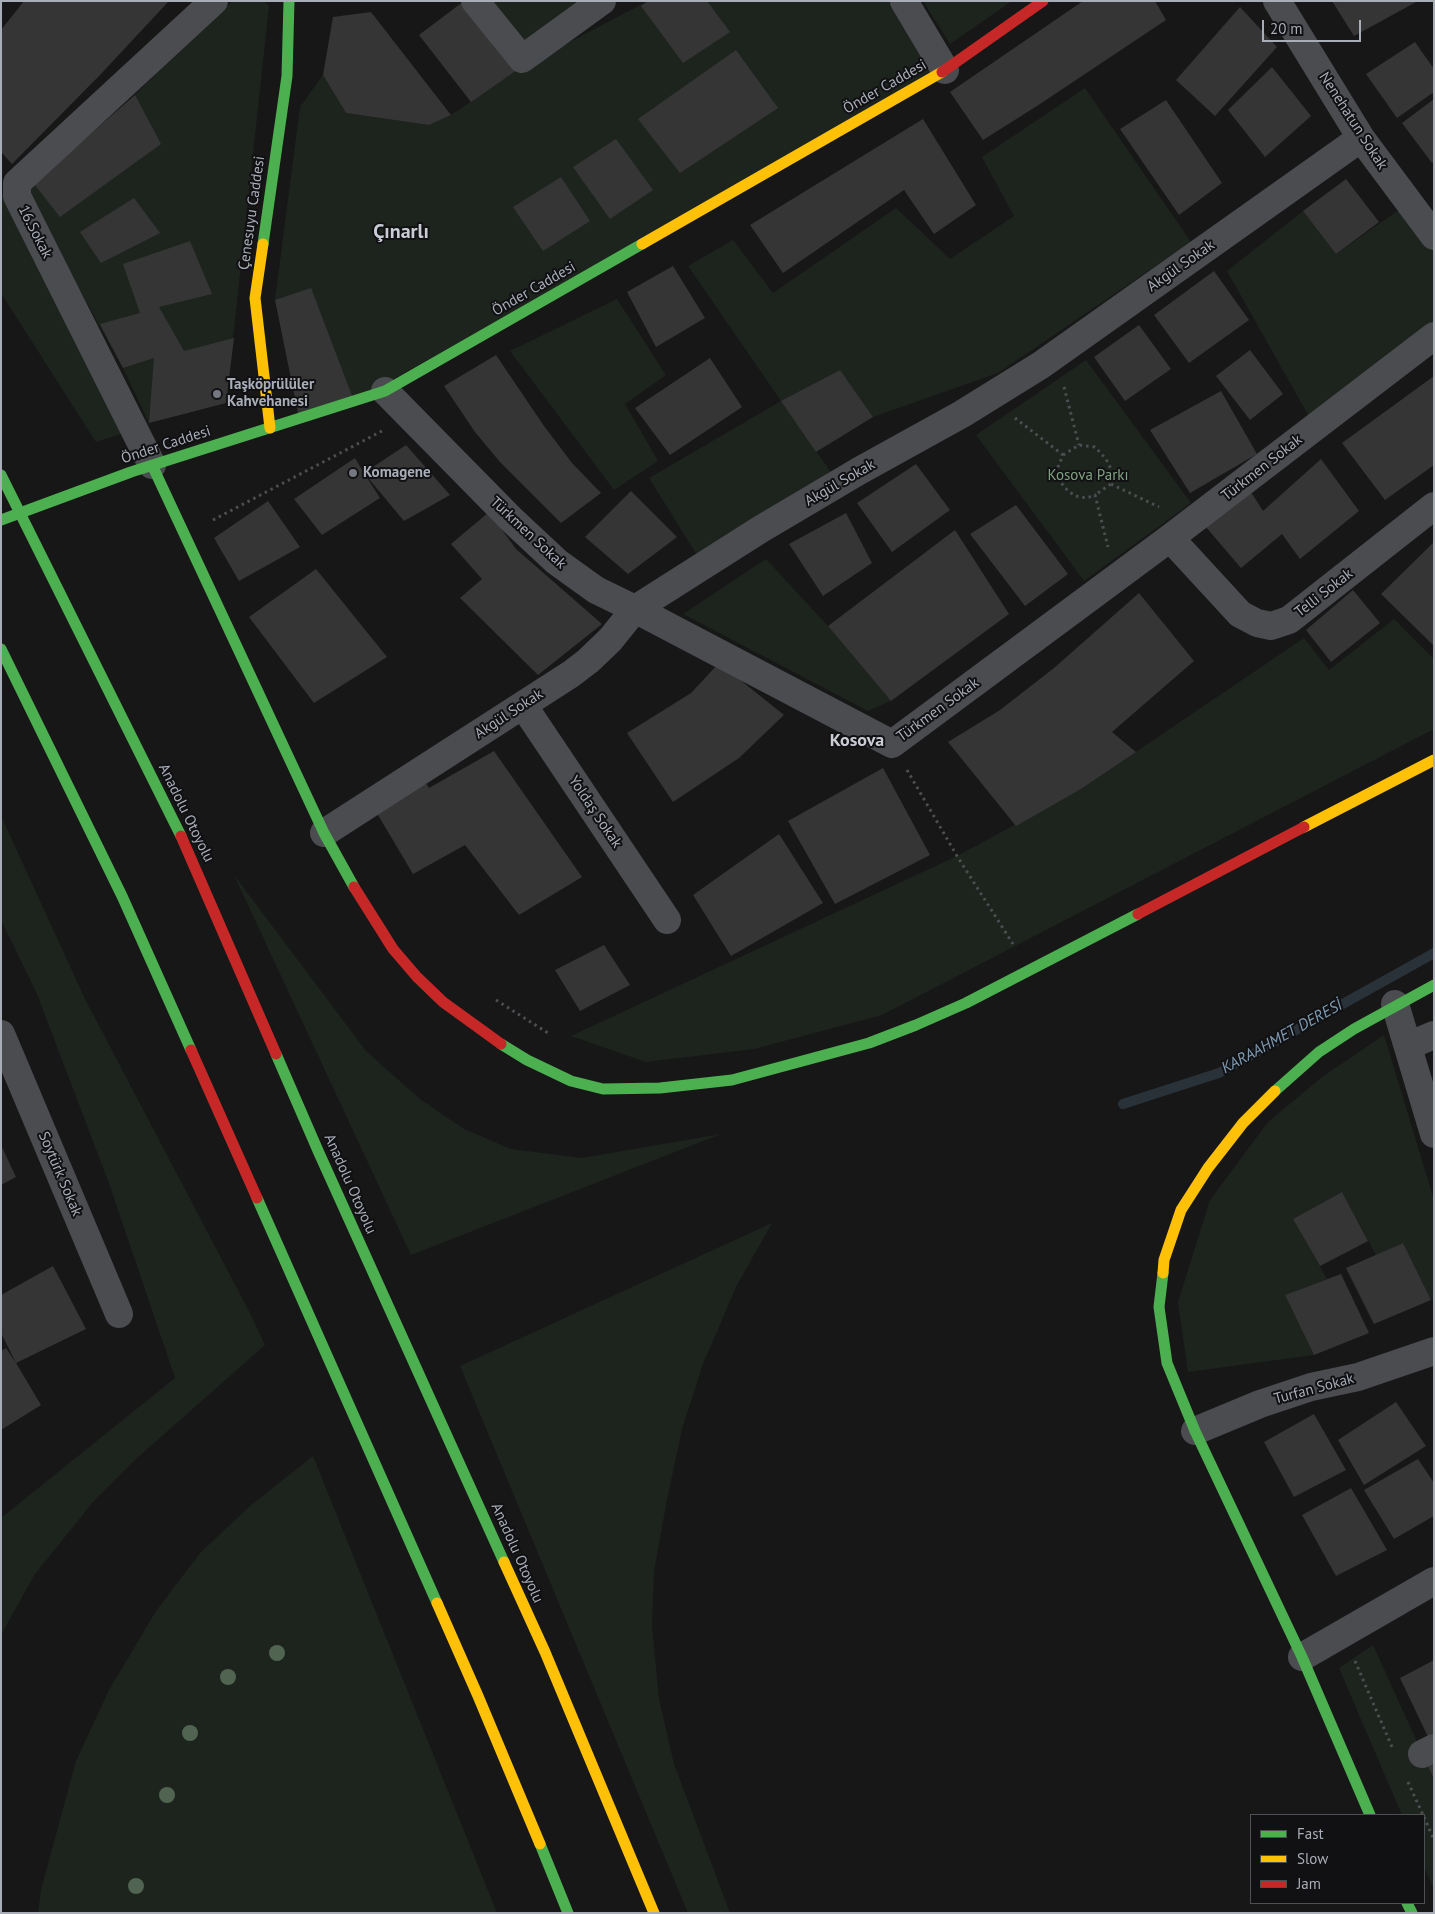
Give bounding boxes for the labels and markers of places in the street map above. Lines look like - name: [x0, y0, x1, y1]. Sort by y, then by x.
- place label: Taşköprülüler Kahvehanesi: [227, 376, 314, 411]
- marker: Taşköprülüler Kahvehanesi: [211, 388, 223, 400]
- place label: Komagene: [363, 464, 431, 482]
- marker: Komagene: [347, 467, 359, 479]

